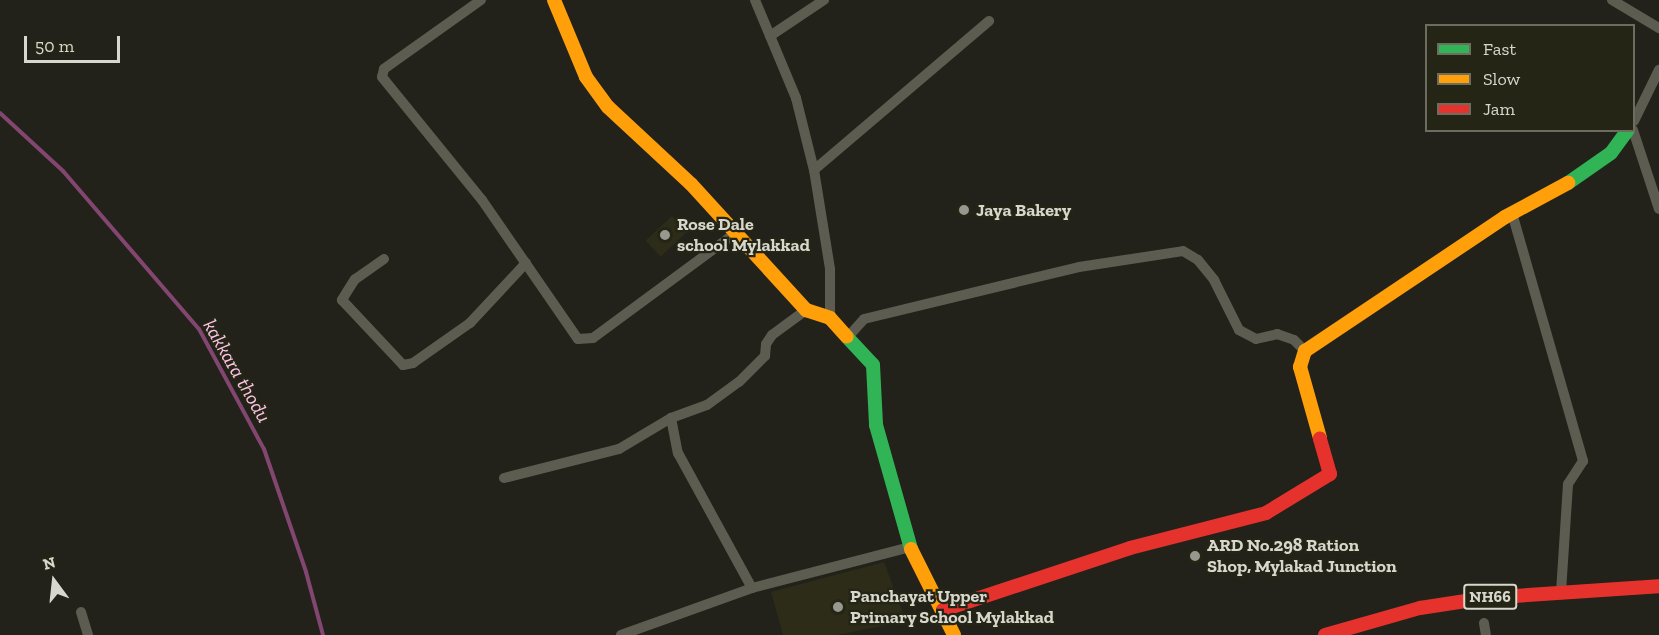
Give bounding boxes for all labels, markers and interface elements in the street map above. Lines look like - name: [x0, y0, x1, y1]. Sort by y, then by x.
- scale bar: [27, 24, 123, 62]
- legend: [1425, 24, 1635, 132]
- text: 50 m: [35, 35, 74, 57]
- text: Fast: [1483, 38, 1516, 60]
- text: Slow: [1483, 68, 1520, 90]
- text: Jam: [1483, 98, 1515, 120]
- place label: Jaya Bakery: [976, 199, 1071, 221]
- marker: Jaya Bakery: [957, 203, 971, 217]
- place label: Rose Dale school Mylakkad: [677, 214, 810, 256]
- marker: Rose Dale school Mylakkad: [658, 228, 672, 242]
- water label: kakkara thodu: [198, 315, 276, 427]
- place label: ARD No.298 Ration Shop, Mylakad Junction: [1207, 535, 1397, 578]
- marker: ARD No.298 Ration Shop, Mylakad Junction: [1188, 549, 1202, 563]
- north arrow: [24, 551, 84, 611]
- text: N: [41, 552, 58, 574]
- road number: NH66: [1463, 584, 1517, 610]
- place label: Panchayat Upper Primary School Mylakkad: [850, 586, 1054, 628]
- marker: Panchayat Upper Primary School Mylakkad: [831, 600, 845, 614]

